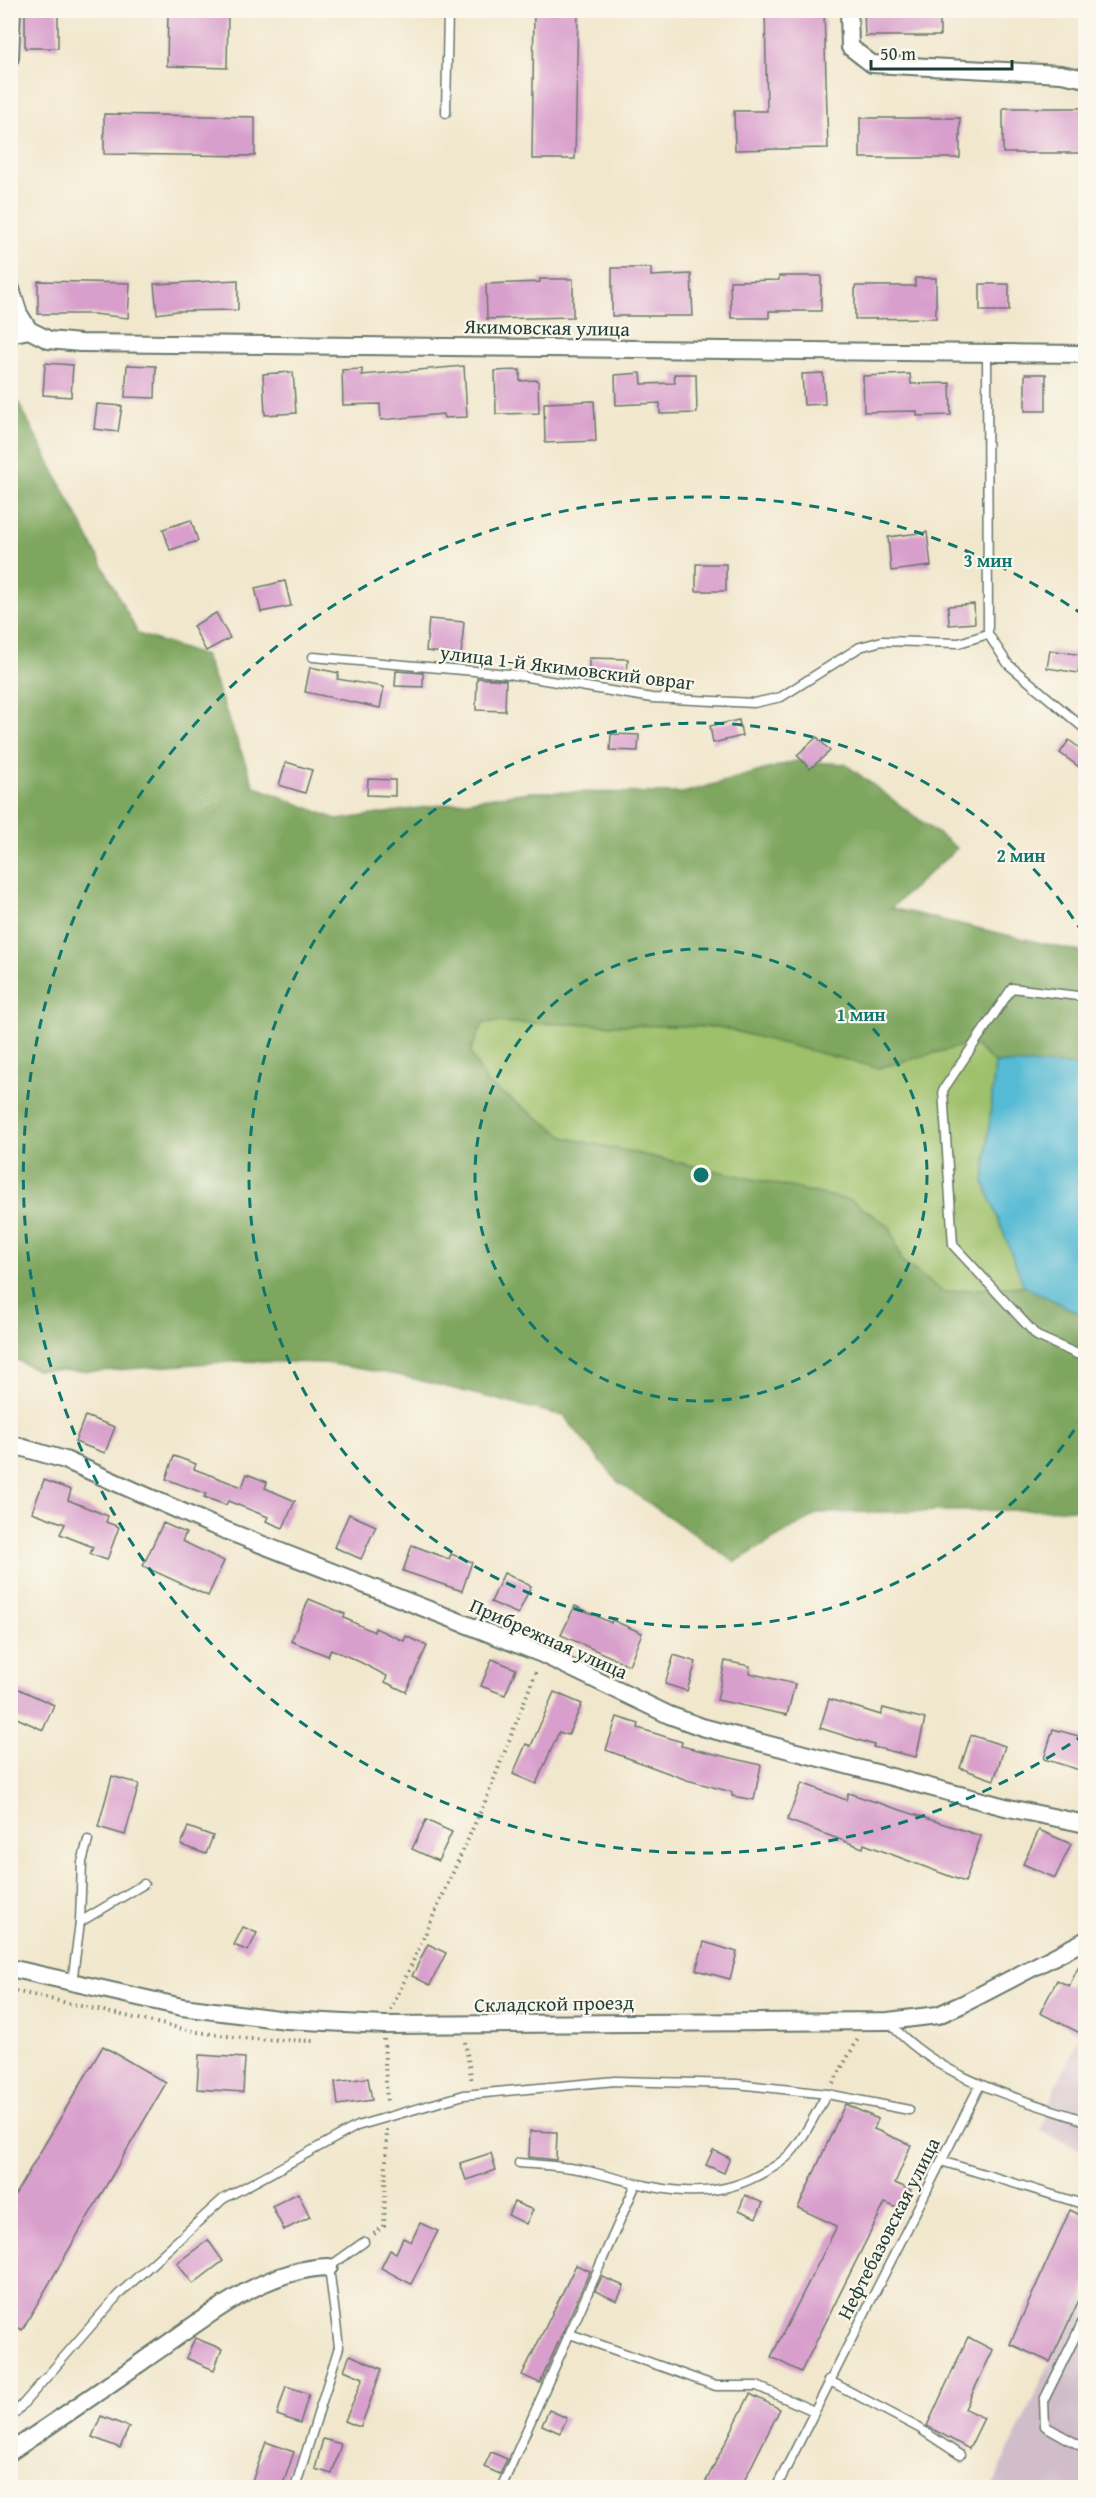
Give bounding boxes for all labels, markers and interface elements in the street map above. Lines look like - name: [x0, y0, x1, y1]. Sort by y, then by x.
- scale bar: [871, 33, 1012, 71]
- text: 50 m: [880, 40, 916, 67]
- street label: Якимовская улица: [463, 311, 631, 343]
- text: 3 мин: [963, 547, 1013, 574]
- street label: улица 1-й Якимовский овраг: [437, 637, 696, 697]
- text: 2 мин: [996, 842, 1046, 869]
- text: 1 мин: [836, 1001, 886, 1028]
- centre of rings: [691, 1165, 711, 1185]
- street label: Прибрежная улица: [465, 1590, 633, 1686]
- street label: Складской проезд: [474, 1987, 634, 2019]
- street label: Нефтебазовская улица: [829, 2131, 947, 2324]

